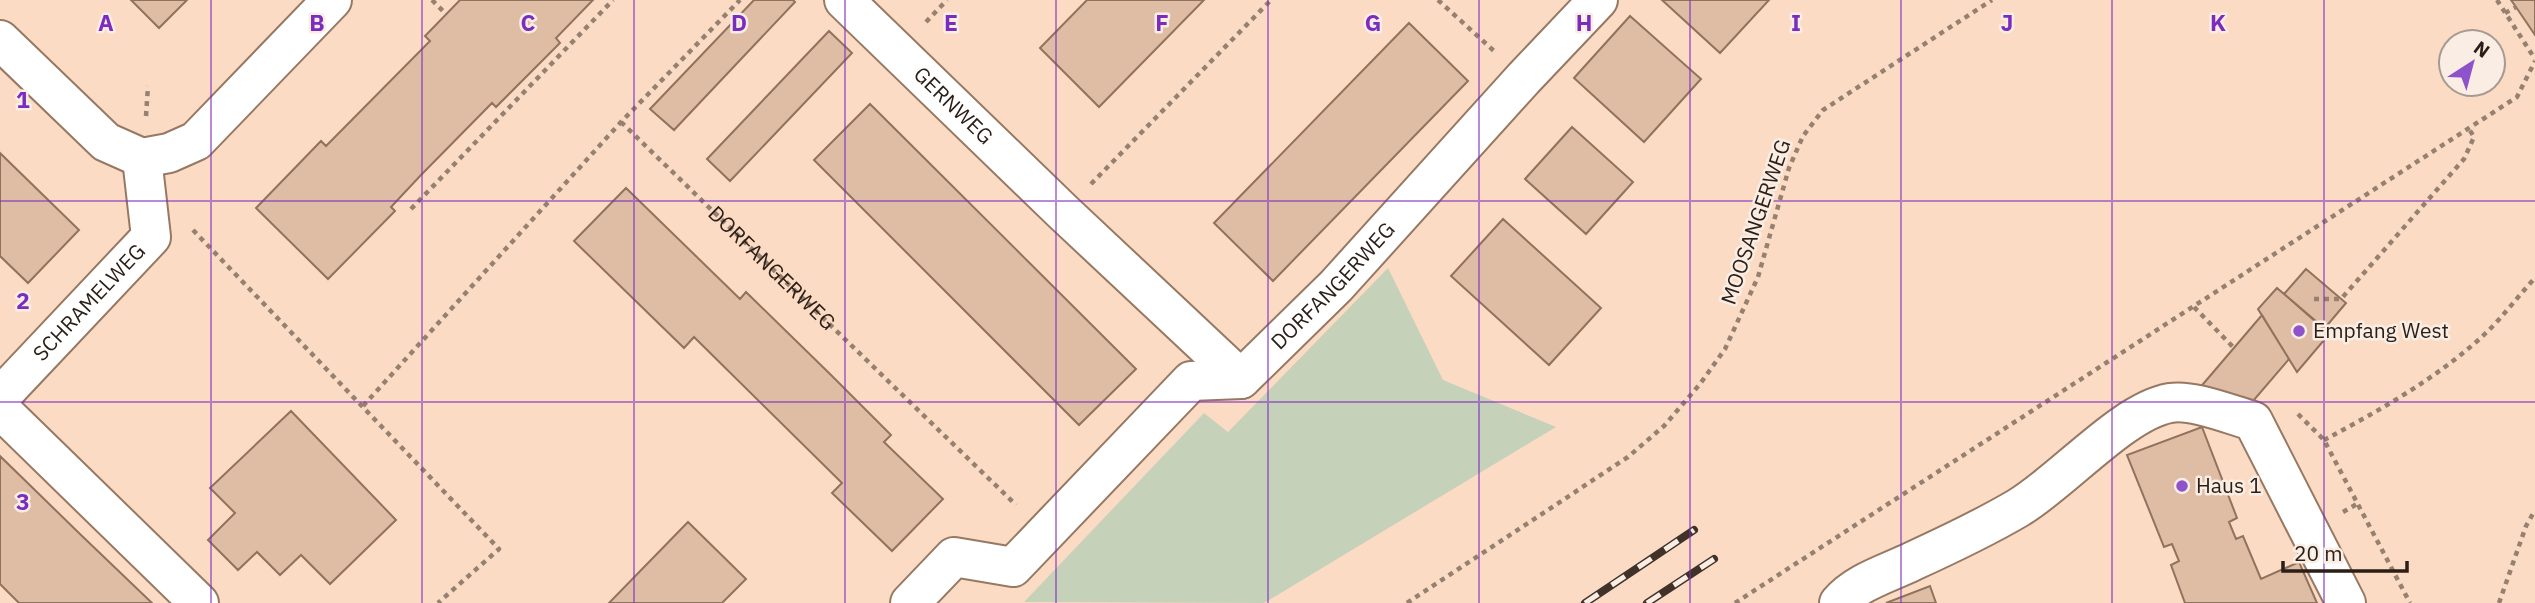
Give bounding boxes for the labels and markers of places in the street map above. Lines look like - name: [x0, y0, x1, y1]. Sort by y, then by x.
- place label: Empfang West: [2313, 316, 2449, 344]
- marker: Empfang West: [2291, 323, 2307, 339]
- place label: Haus 1: [2196, 471, 2262, 499]
- marker: Haus 1: [2174, 478, 2190, 494]

